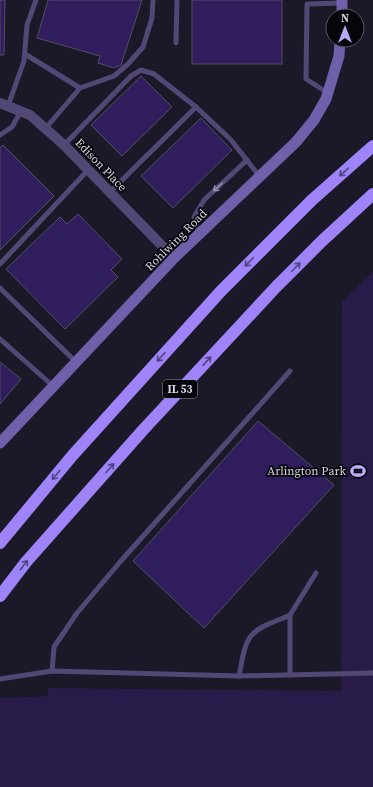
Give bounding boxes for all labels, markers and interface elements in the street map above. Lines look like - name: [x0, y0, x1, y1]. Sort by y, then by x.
- north arrow: [325, 8, 365, 48]
- text: N: [341, 11, 349, 26]
- street label: Edison Place: [72, 135, 130, 195]
- one-way arrow: [339, 168, 349, 177]
- one-way arrow: [213, 182, 223, 191]
- street label: Rohlwing Road: [142, 206, 210, 274]
- one-way arrow: [244, 257, 254, 267]
- one-way arrow: [291, 262, 301, 272]
- one-way arrow: [157, 352, 166, 362]
- one-way arrow: [202, 356, 211, 366]
- road number: IL 53: [163, 380, 197, 398]
- one-way arrow: [105, 462, 114, 473]
- sports icon: Arlington Park: [349, 462, 367, 480]
- place label: Arlington Park: [267, 463, 346, 479]
- one-way arrow: [52, 470, 61, 481]
- one-way arrow: [19, 560, 28, 571]

